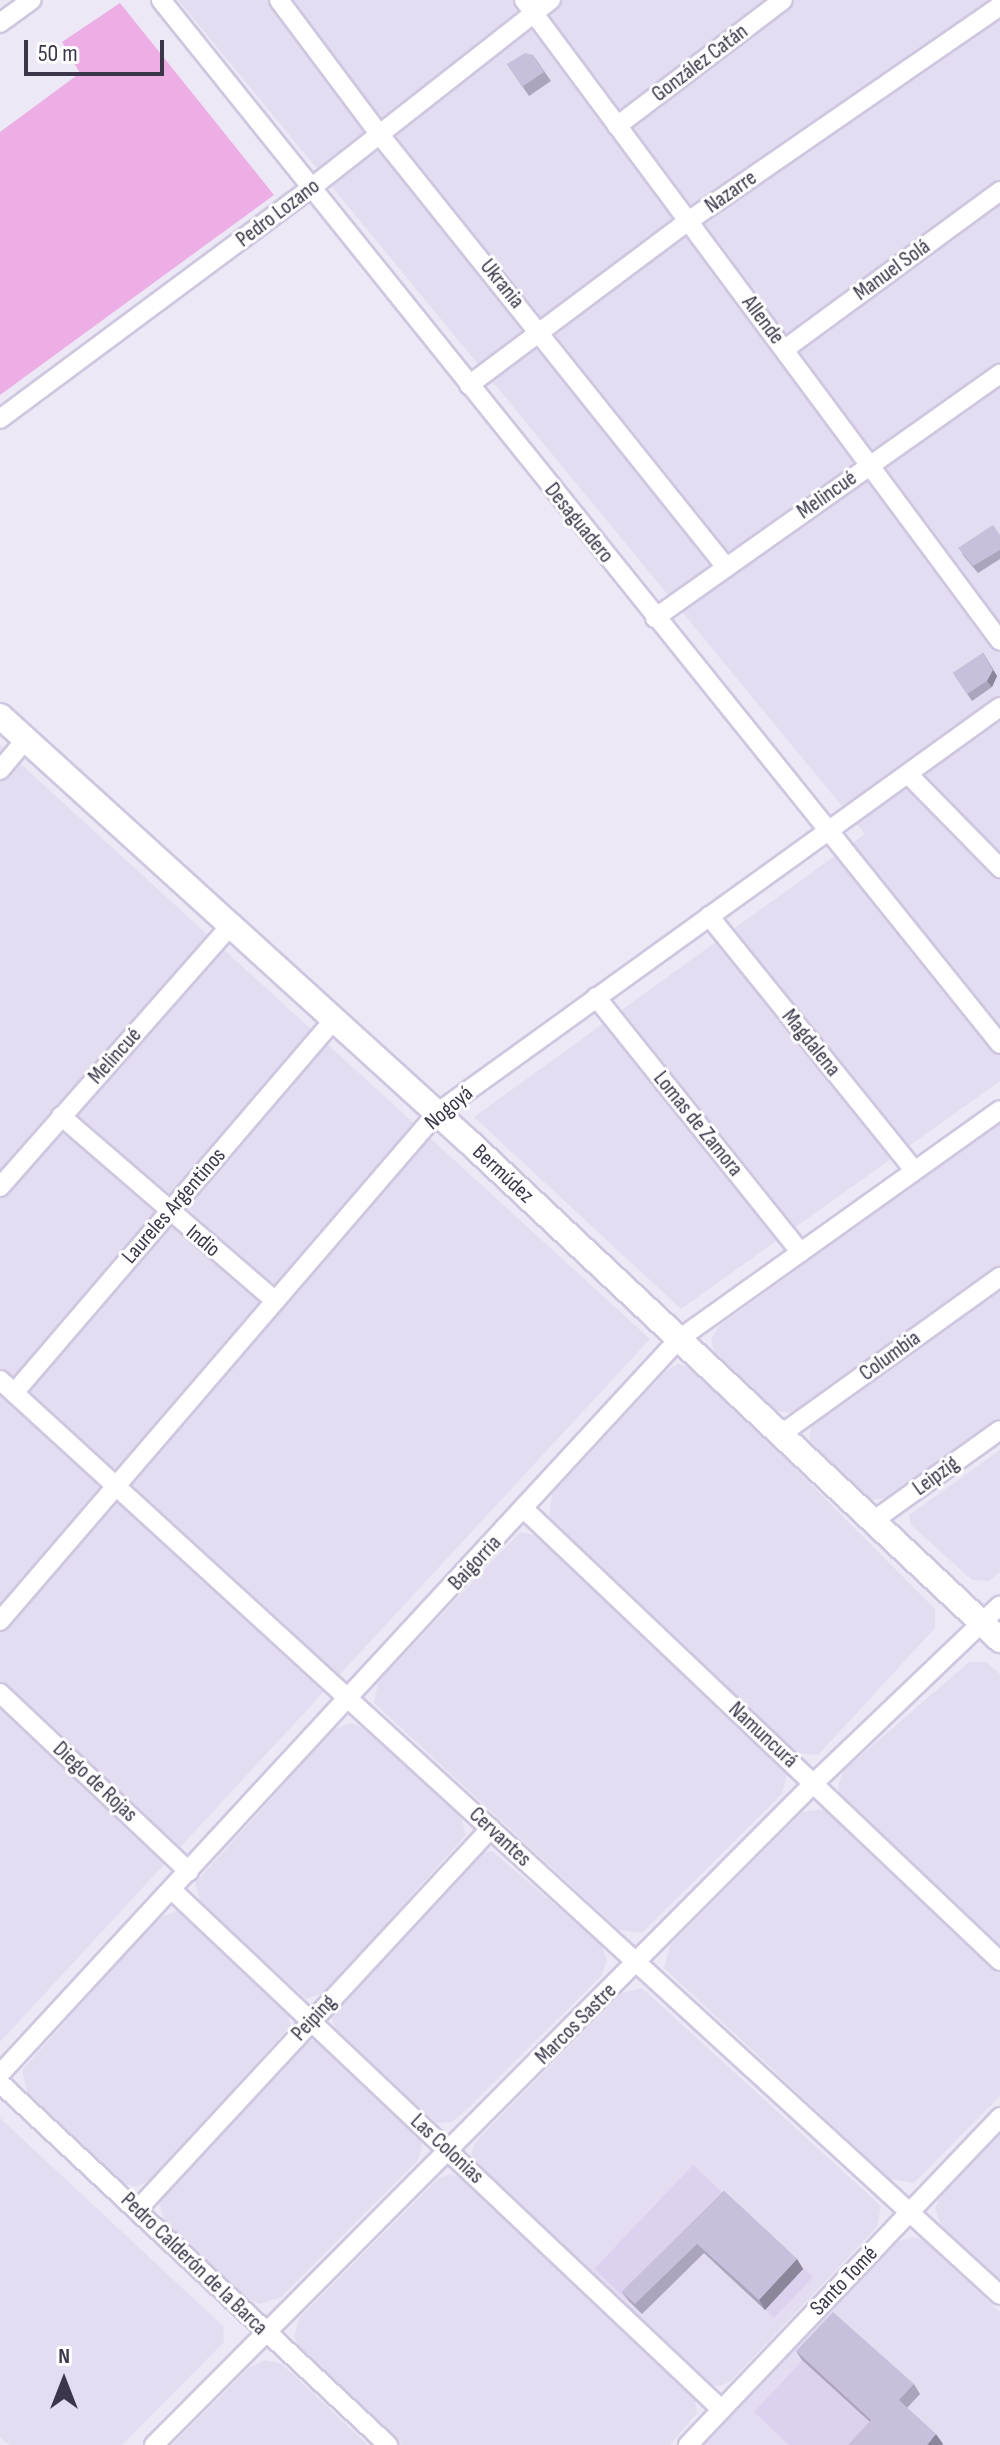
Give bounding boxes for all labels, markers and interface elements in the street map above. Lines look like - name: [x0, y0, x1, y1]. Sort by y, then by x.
- street label: González Catán: [647, 18, 753, 108]
- scale bar: [28, 24, 168, 74]
- text: 50 m: [38, 39, 78, 68]
- street label: Nazarre: [700, 165, 762, 219]
- street label: Pedro Lozano: [231, 173, 325, 253]
- street label: Manuel Solá: [849, 234, 935, 306]
- street label: Ukrania: [474, 254, 530, 314]
- street label: Allende: [736, 290, 790, 350]
- street label: Melincué: [792, 465, 862, 525]
- street label: Desaguadero: [539, 478, 619, 568]
- street label: Magdalena: [776, 1004, 846, 1082]
- street label: Melincué: [83, 1022, 147, 1090]
- street label: Lomas de Zamora: [648, 1066, 748, 1182]
- street label: Nogoyá: [420, 1080, 478, 1136]
- street label: Bermúdez: [467, 1139, 539, 1209]
- street label: Laureles Argentinos: [117, 1143, 231, 1269]
- street label: Indio: [181, 1219, 225, 1263]
- street label: Columbia: [854, 1325, 926, 1387]
- street label: Leipzig: [908, 1450, 964, 1502]
- street label: Baigorria: [443, 1530, 507, 1596]
- street label: Namuncurá: [723, 1696, 803, 1774]
- street label: Diego de Rojas: [47, 1736, 143, 1828]
- street label: Cervantes: [463, 1802, 537, 1872]
- street label: Marcos Sastre: [530, 1978, 622, 2070]
- street label: Peiping: [286, 1989, 342, 2047]
- street label: Las Colonias: [405, 2108, 489, 2190]
- street label: Pedro Calderón de la Barca: [115, 2187, 273, 2341]
- street label: Santo Tomé: [805, 2241, 883, 2321]
- north arrow: [24, 2341, 104, 2421]
- text: N: [58, 2343, 70, 2370]

